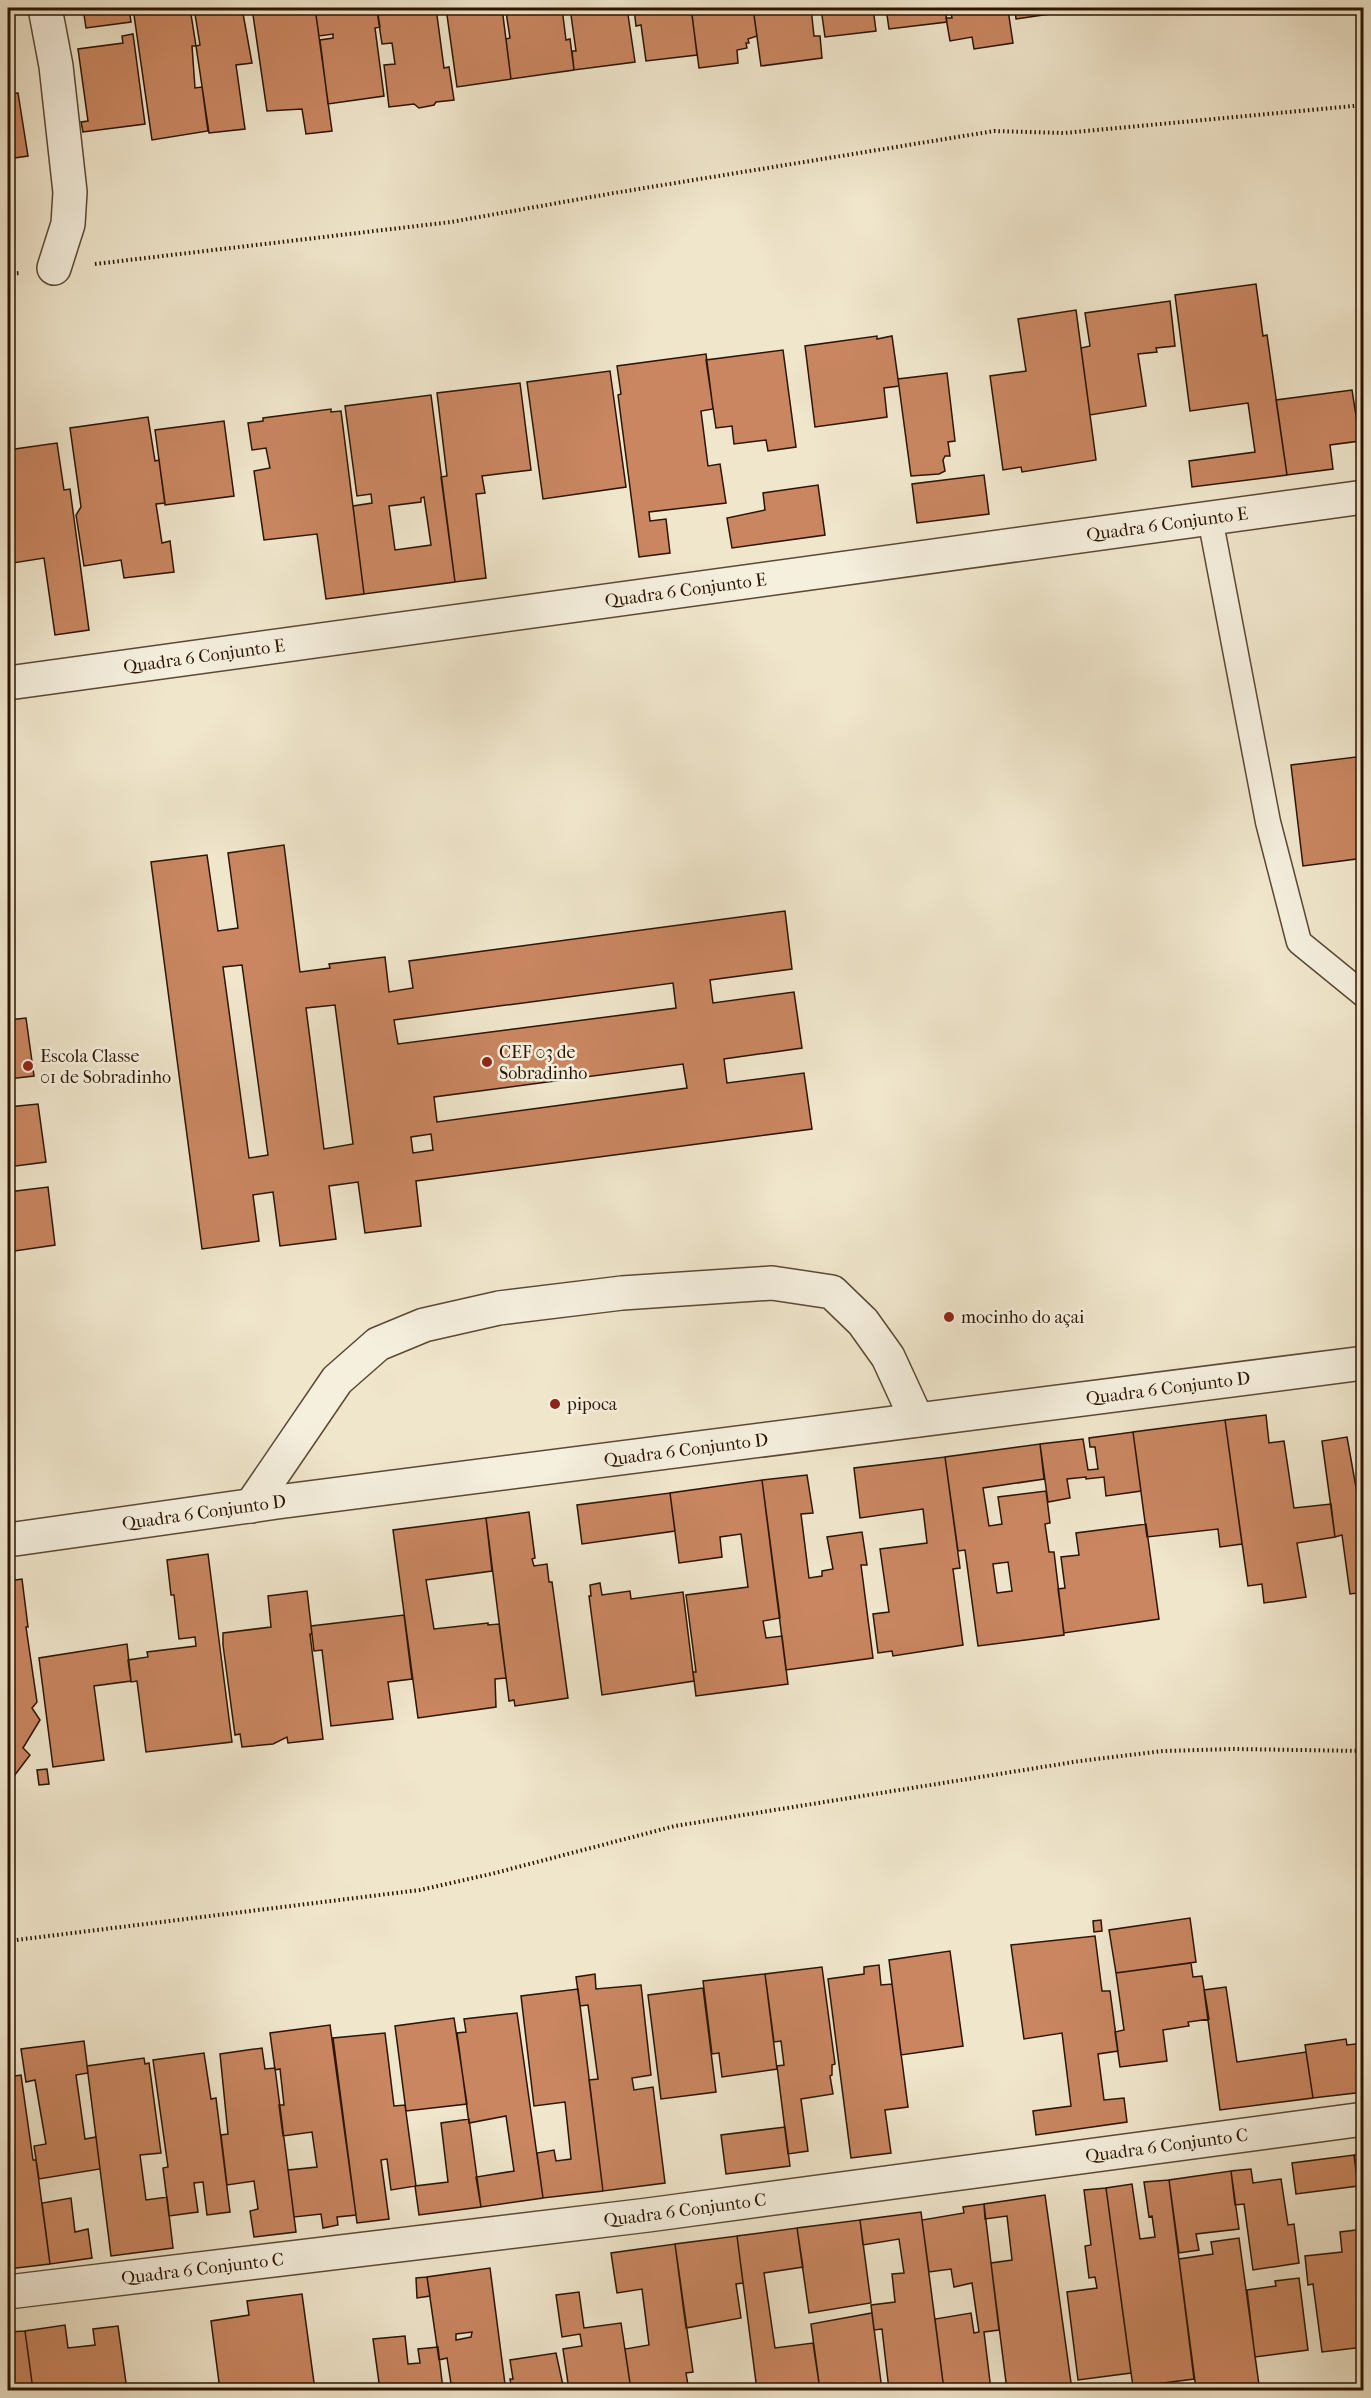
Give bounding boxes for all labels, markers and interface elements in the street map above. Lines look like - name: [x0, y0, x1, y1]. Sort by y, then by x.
- street label: Quadra 6 Conjunto E: [1085, 503, 1249, 546]
- street label: Quadra 6 Conjunto E: [604, 569, 768, 612]
- street label: Quadra 6 Conjunto E: [122, 635, 286, 678]
- place label: CEF 03 de Sobradinho: [499, 1042, 587, 1084]
- place label: Escola Classe 01 de Sobradinho: [40, 1046, 171, 1088]
- marker: CEF 03 de Sobradinho: [480, 1055, 494, 1069]
- marker: Escola Classe 01 de Sobradinho: [21, 1059, 35, 1073]
- place label: mocinho do açai: [961, 1307, 1085, 1328]
- marker: mocinho do açai: [942, 1310, 956, 1324]
- street label: Quadra 6 Conjunto D: [1085, 1368, 1252, 1409]
- place label: pipoca: [566, 1394, 618, 1415]
- marker: pipoca: [548, 1397, 562, 1411]
- street label: Quadra 6 Conjunto D: [603, 1429, 769, 1471]
- street label: Quadra 6 Conjunto D: [121, 1491, 287, 1535]
- street label: Quadra 6 Conjunto C: [1084, 2125, 1249, 2167]
- street label: Quadra 6 Conjunto C: [603, 2189, 768, 2231]
- street label: Quadra 6 Conjunto C: [120, 2249, 285, 2289]

